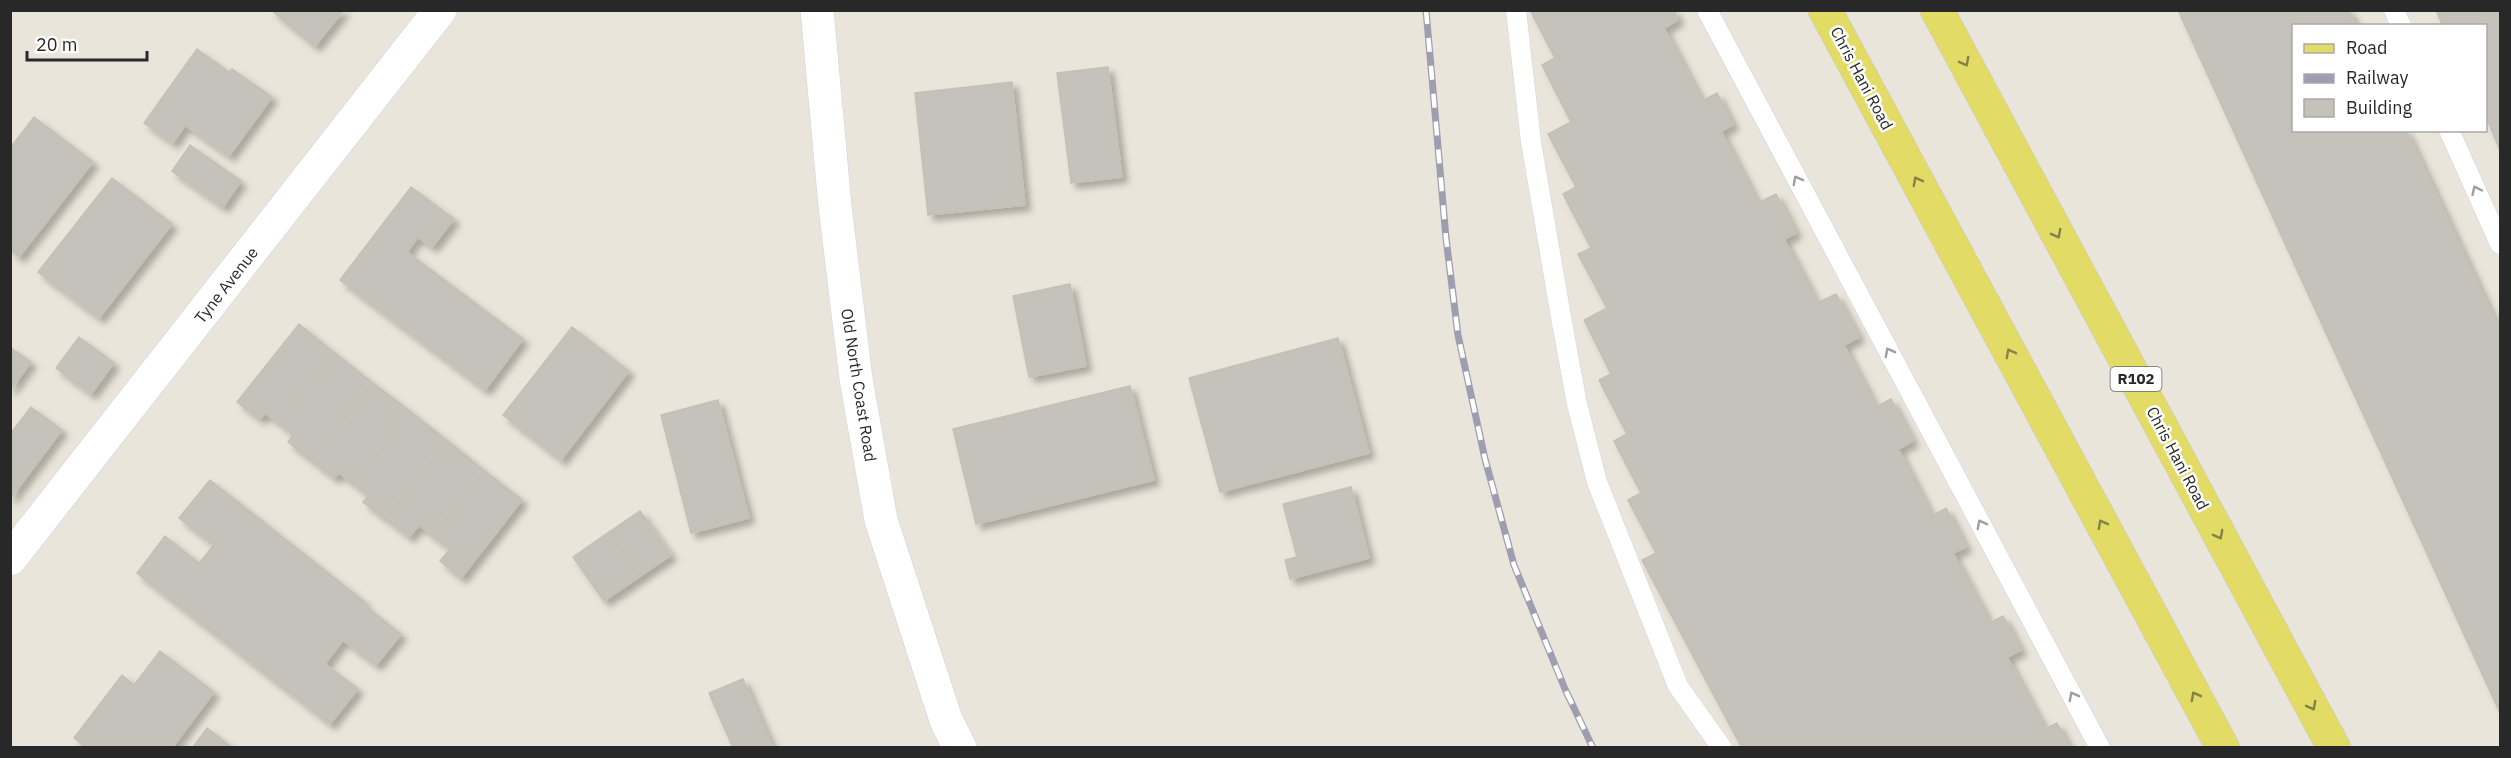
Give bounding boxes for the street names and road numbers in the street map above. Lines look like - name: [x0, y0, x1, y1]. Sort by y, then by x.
- street label: Chris Hani Road: [1826, 23, 1898, 133]
- street label: Tyne Avenue: [190, 243, 262, 327]
- street label: Old North Coast Road: [837, 307, 881, 463]
- road number: R102: [2110, 367, 2162, 391]
- street label: Chris Hani Road: [2142, 403, 2214, 513]

